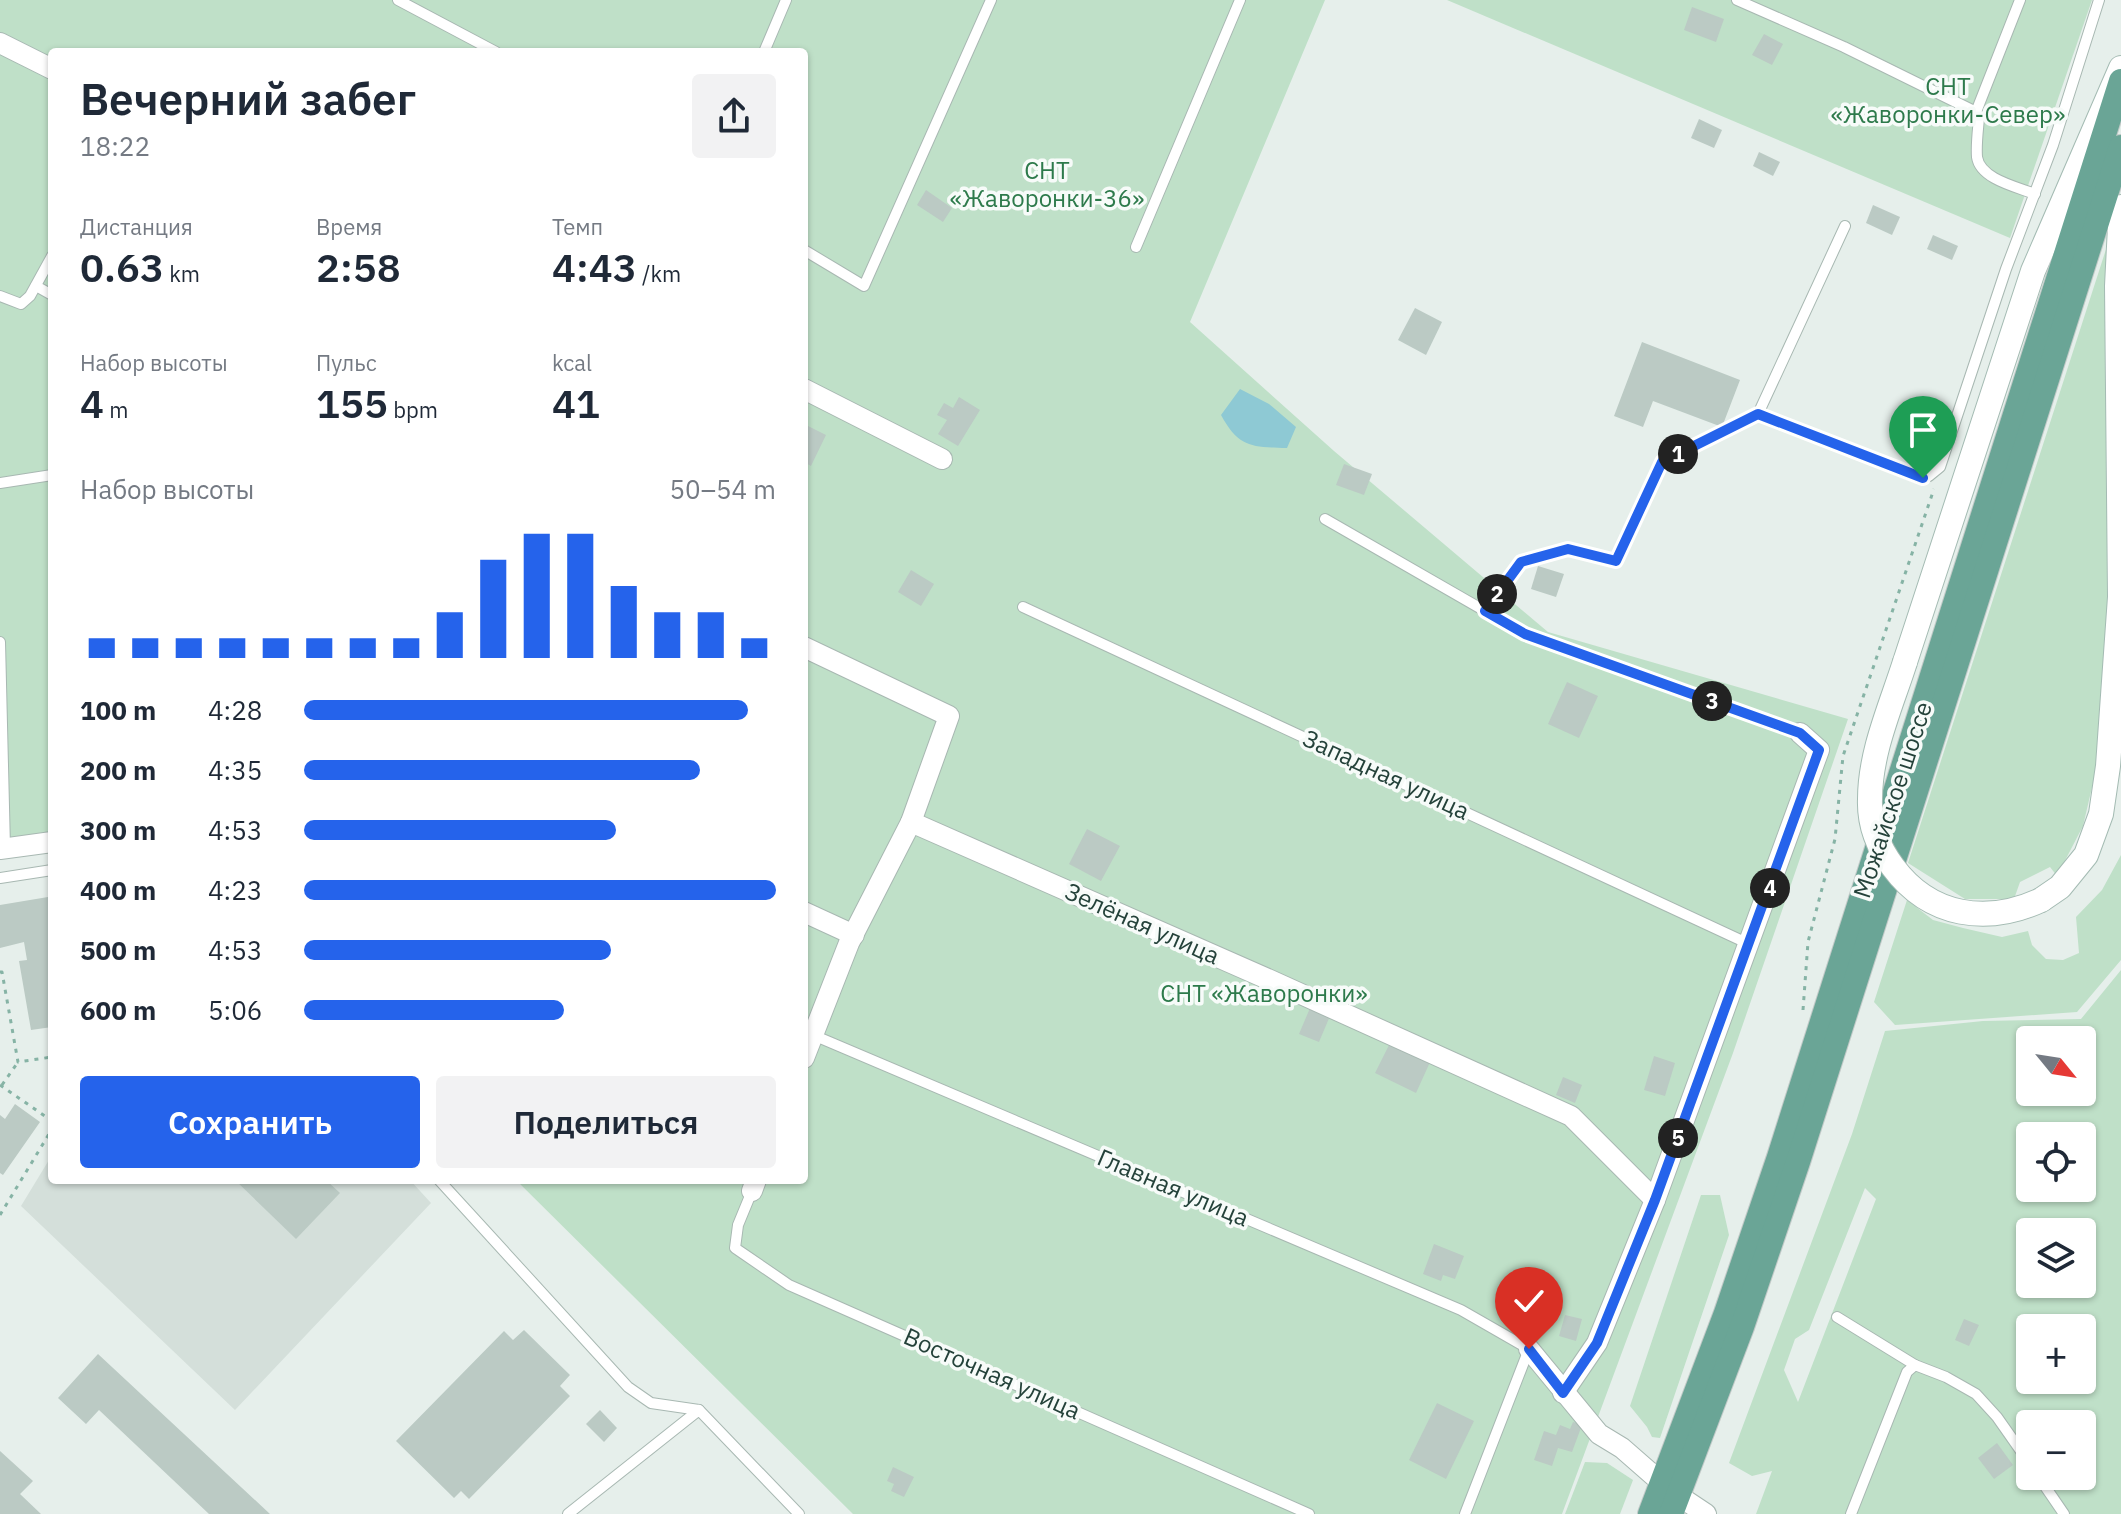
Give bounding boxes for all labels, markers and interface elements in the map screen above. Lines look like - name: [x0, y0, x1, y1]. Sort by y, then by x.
- text: Вечерний забег: [80, 70, 416, 127]
- park label: СНТ «Жаворонки-Север»: [1831, 70, 2065, 130]
- button: share: [692, 74, 776, 158]
- text: 18:22: [80, 129, 150, 163]
- park label: СНТ «Жаворонки-36»: [950, 154, 1144, 214]
- text: Дистанция: [80, 212, 193, 241]
- text: Время: [316, 212, 382, 241]
- text: Темп: [552, 212, 603, 241]
- text: 0.63: [80, 241, 164, 293]
- text: 2:58: [316, 241, 401, 293]
- text: 4:43: [552, 241, 637, 293]
- text: km: [164, 259, 200, 288]
- text: /km: [637, 259, 681, 288]
- text: Набор высоты: [80, 348, 228, 377]
- text: Пульс: [316, 348, 377, 377]
- text: kcal: [552, 348, 592, 377]
- text: 4: [80, 377, 104, 429]
- text: 155: [316, 377, 388, 429]
- text: 41: [552, 377, 600, 429]
- text: m: [104, 395, 128, 424]
- text: bpm: [388, 395, 438, 424]
- pin: [1889, 396, 1957, 478]
- icon: arrive: [1901, 408, 1945, 452]
- pin: 1: [1658, 434, 1698, 474]
- text: 1: [1671, 439, 1685, 468]
- text: Набор высоты: [80, 472, 254, 506]
- text: 50–54 m: [669, 472, 776, 506]
- pin: 2: [1477, 574, 1517, 614]
- text: 2: [1490, 579, 1504, 608]
- pin: 3: [1692, 681, 1732, 721]
- text: 3: [1705, 686, 1719, 715]
- text: 100 m: [80, 693, 156, 727]
- text: 4:28: [208, 693, 262, 727]
- street label: Можайское шоссе: [1845, 697, 1939, 902]
- street label: Западная улица: [1298, 721, 1475, 827]
- text: 200 m: [80, 753, 156, 787]
- text: 4:35: [208, 753, 262, 787]
- text: 300 m: [80, 813, 156, 847]
- text: 4:53: [208, 813, 262, 847]
- pin: 4: [1750, 868, 1790, 908]
- text: 400 m: [80, 873, 156, 907]
- text: 4:23: [208, 873, 262, 907]
- text: 4: [1763, 873, 1777, 902]
- street label: Зелёная улица: [1060, 875, 1225, 972]
- text: 500 m: [80, 933, 156, 967]
- text: 4:53: [208, 933, 262, 967]
- park label: СНТ «Жаворонки»: [1160, 977, 1368, 1009]
- text: 600 m: [80, 993, 156, 1027]
- text: 5:06: [208, 993, 262, 1027]
- north arrow: [2016, 1026, 2096, 1106]
- map controls: [2016, 1026, 2096, 1490]
- button: Сохранить: [80, 1076, 420, 1168]
- button: Поделиться: [436, 1076, 776, 1168]
- pin: 5: [1658, 1118, 1698, 1158]
- button: locate: [2016, 1122, 2096, 1202]
- text: 5: [1671, 1123, 1685, 1152]
- street label: Главная улица: [1093, 1141, 1254, 1233]
- button: layers: [2016, 1218, 2096, 1298]
- pin: [1495, 1267, 1563, 1349]
- icon: check: [1507, 1279, 1551, 1323]
- button: +: [2016, 1314, 2096, 1394]
- street label: Восточная улица: [899, 1320, 1086, 1427]
- button: −: [2016, 1410, 2096, 1490]

